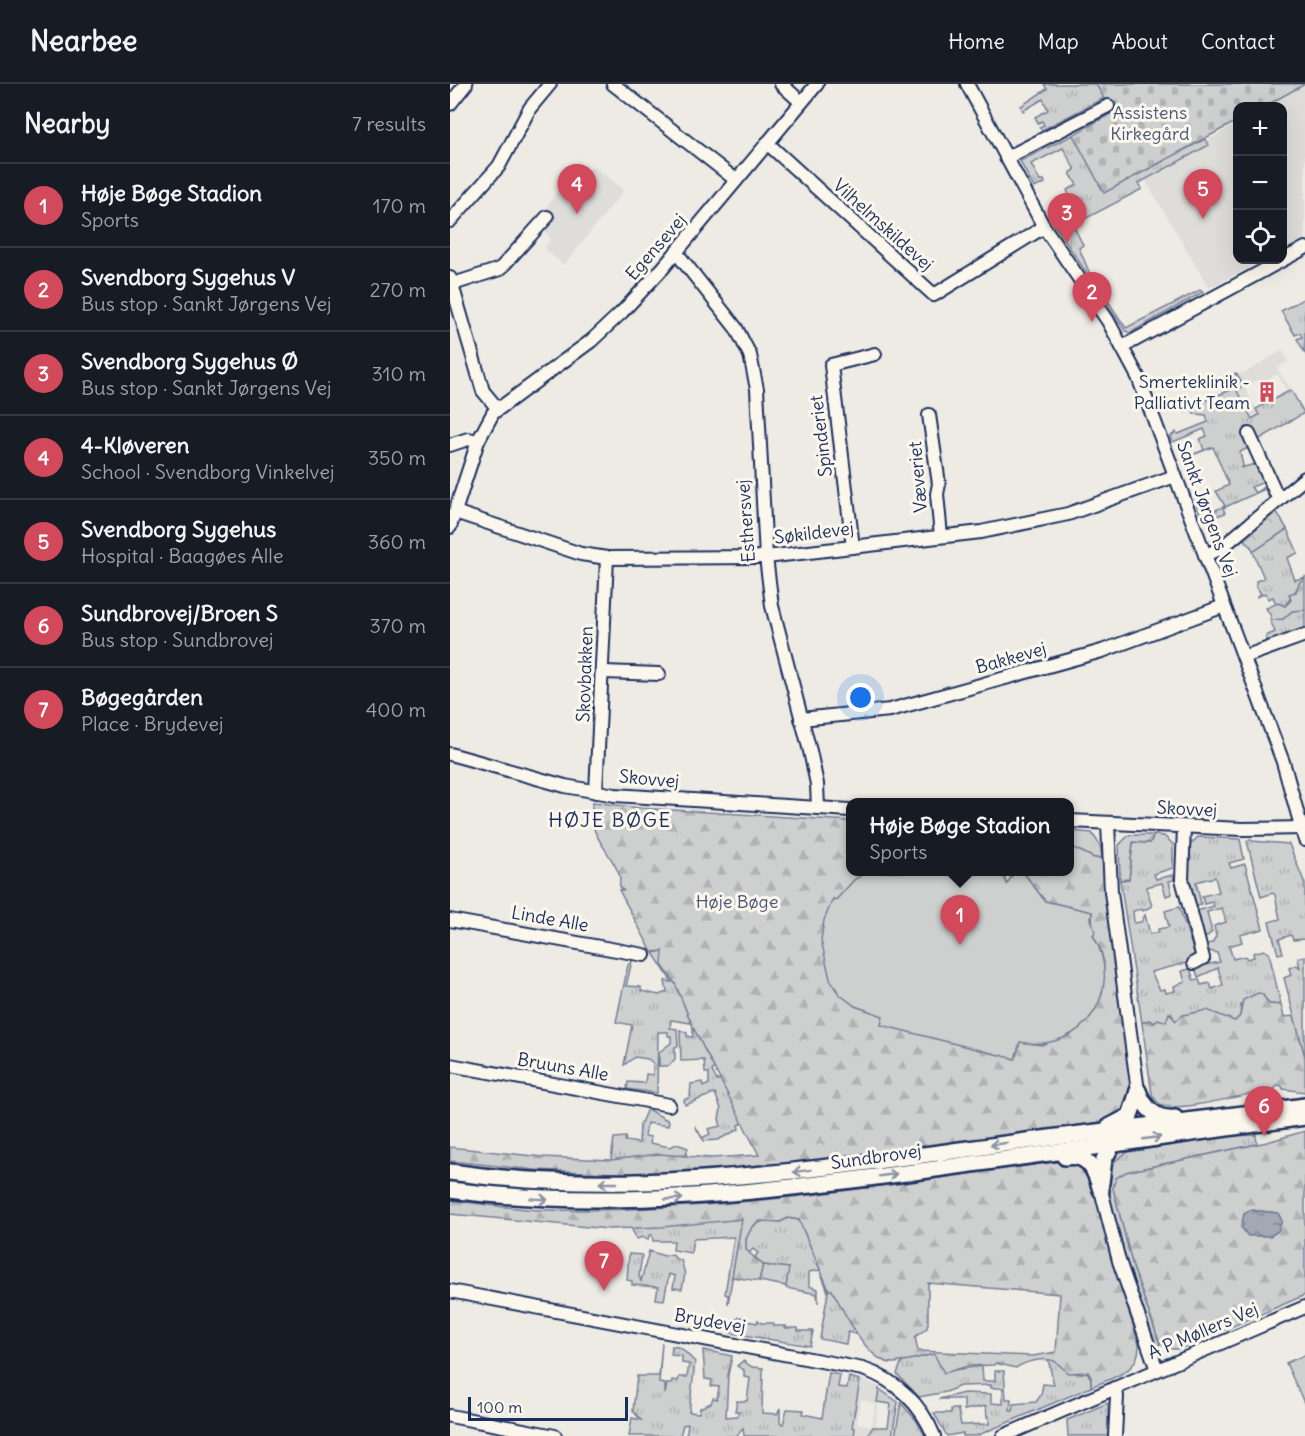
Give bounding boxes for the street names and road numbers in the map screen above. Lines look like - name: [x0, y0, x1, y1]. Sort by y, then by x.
- street label: Vilhelmskildevej: [828, 173, 938, 276]
- street label: Egensevej: [620, 209, 691, 285]
- street label: Spinderiet: [804, 394, 837, 478]
- street label: Sankt Jørgens Vej: [1172, 437, 1243, 580]
- street label: Væveriet: [903, 441, 932, 514]
- street label: Esthersvej: [731, 479, 760, 563]
- street label: Søkildevej: [773, 516, 855, 549]
- street label: Skovbakken: [571, 625, 598, 723]
- street label: Bakkevej: [973, 636, 1049, 679]
- street label: Skovvej: [618, 764, 680, 793]
- street label: Skovvej: [1156, 795, 1218, 822]
- street label: Linde Alle: [510, 900, 591, 937]
- street label: Bruuns Alle: [516, 1047, 611, 1086]
- street label: Sundbrovej: [829, 1139, 923, 1174]
- street label: A P Møllers Vej: [1144, 1297, 1261, 1364]
- street label: Brydevej: [673, 1303, 748, 1338]

